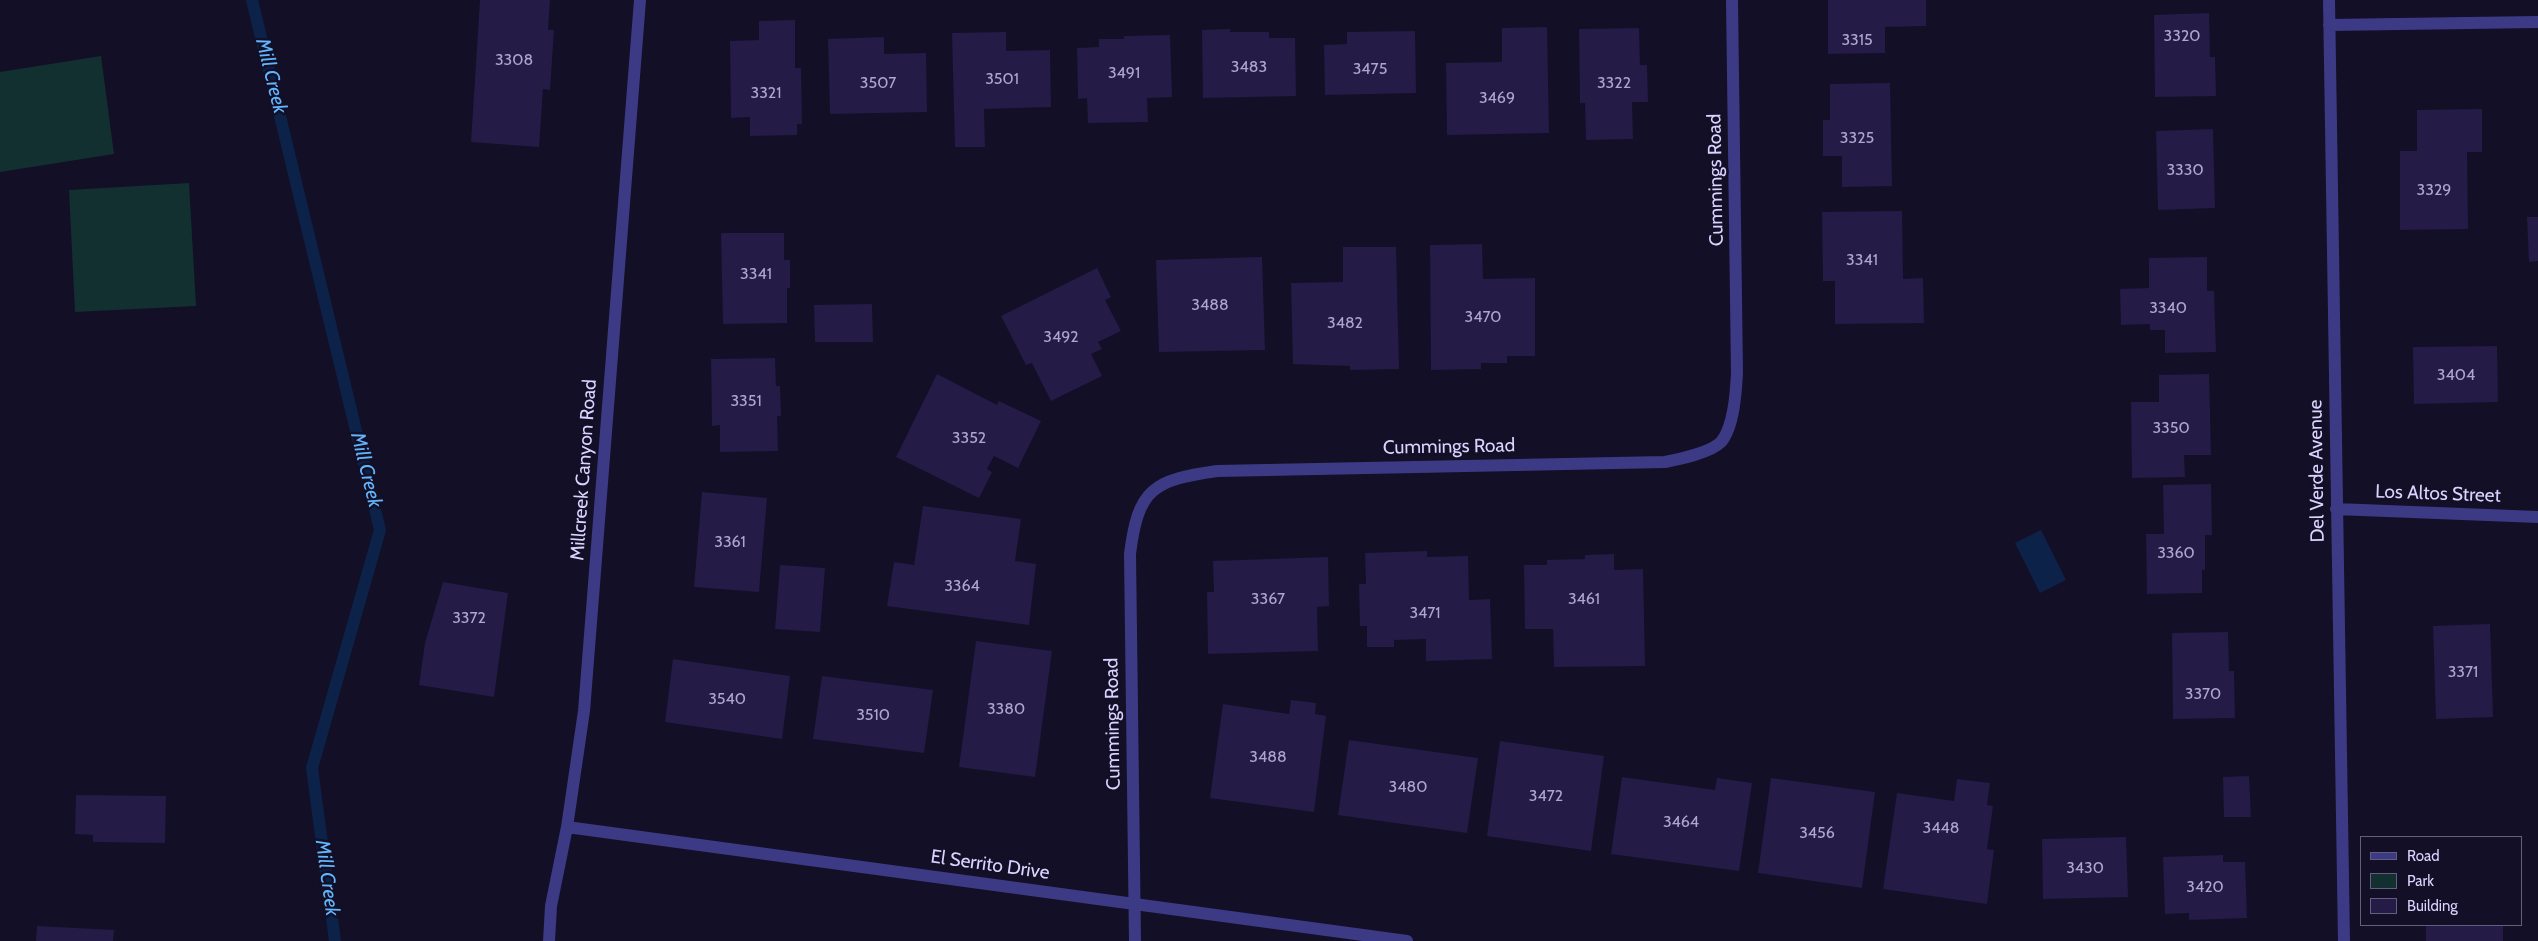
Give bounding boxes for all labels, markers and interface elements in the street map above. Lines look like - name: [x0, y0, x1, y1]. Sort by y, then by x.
- house number: 3320: [2164, 26, 2200, 46]
- house number: 3315: [1841, 30, 1873, 50]
- water label: Mill Creek: [250, 36, 292, 116]
- house number: 3308: [495, 50, 533, 70]
- house number: 3483: [1231, 57, 1267, 77]
- house number: 3475: [1353, 59, 1387, 79]
- house number: 3491: [1108, 63, 1140, 83]
- house number: 3501: [985, 69, 1019, 89]
- house number: 3507: [860, 73, 896, 93]
- house number: 3322: [1597, 73, 1631, 93]
- house number: 3321: [751, 83, 781, 103]
- house number: 3469: [1479, 88, 1515, 108]
- street label: Cummings Road: [1703, 114, 1729, 246]
- house number: 3325: [1840, 128, 1874, 148]
- house number: 3330: [2166, 160, 2204, 180]
- house number: 3329: [2417, 180, 2451, 200]
- house number: 3341: [1846, 250, 1878, 270]
- house number: 3341: [740, 264, 772, 284]
- house number: 3488: [1191, 295, 1229, 315]
- house number: 3340: [2149, 298, 2187, 318]
- house number: 3470: [1465, 307, 1501, 327]
- house number: 3482: [1327, 313, 1363, 333]
- house number: 3492: [1043, 327, 1079, 347]
- house number: 3404: [2437, 365, 2475, 385]
- street label: Millcreek Canyon Road: [566, 378, 602, 562]
- house number: 3351: [730, 391, 762, 411]
- street label: Del Verde Avenue: [2304, 399, 2330, 543]
- house number: 3350: [2152, 418, 2190, 438]
- house number: 3352: [952, 428, 986, 448]
- water label: Mill Creek: [345, 430, 387, 510]
- street label: Cummings Road: [1383, 434, 1515, 460]
- street label: Los Altos Street: [2375, 480, 2501, 508]
- house number: 3361: [714, 532, 746, 552]
- house number: 3360: [2157, 543, 2195, 563]
- house number: 3364: [944, 576, 980, 596]
- house number: 3367: [1251, 589, 1285, 609]
- house number: 3461: [1568, 589, 1600, 609]
- house number: 3471: [1409, 603, 1441, 623]
- house number: 3372: [452, 608, 486, 628]
- street label: Cummings Road: [1100, 658, 1126, 790]
- house number: 3371: [2448, 662, 2478, 682]
- house number: 3370: [2185, 684, 2221, 704]
- house number: 3540: [708, 689, 746, 709]
- house number: 3380: [987, 699, 1025, 719]
- house number: 3510: [856, 705, 890, 725]
- house number: 3488: [1249, 747, 1287, 767]
- house number: 3480: [1389, 777, 1427, 797]
- house number: 3472: [1529, 786, 1563, 806]
- house number: 3464: [1663, 812, 1699, 832]
- house number: 3448: [1923, 818, 1959, 838]
- house number: 3456: [1799, 823, 1835, 843]
- legend: [2360, 836, 2523, 926]
- water label: Mill Creek: [310, 838, 344, 918]
- street label: El Serrito Drive: [929, 845, 1051, 885]
- text: Road: [2407, 847, 2440, 865]
- house number: 3430: [2066, 858, 2104, 878]
- text: Park: [2407, 872, 2434, 890]
- house number: 3420: [2186, 877, 2224, 897]
- text: Building: [2407, 897, 2458, 915]

